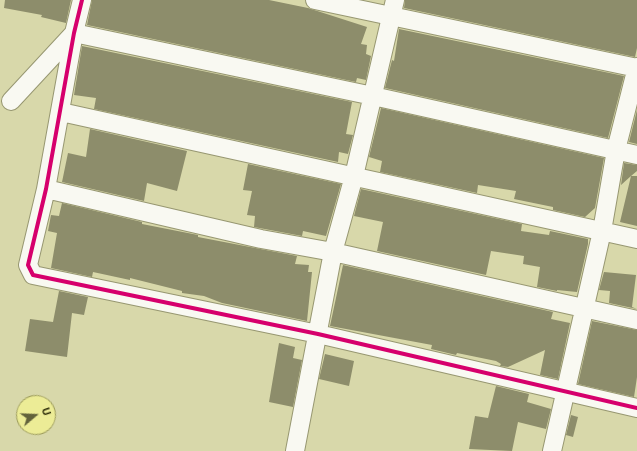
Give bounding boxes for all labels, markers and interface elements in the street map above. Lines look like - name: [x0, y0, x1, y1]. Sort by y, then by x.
- north arrow: [16, 395, 56, 435]
- text: U: [39, 406, 53, 417]

